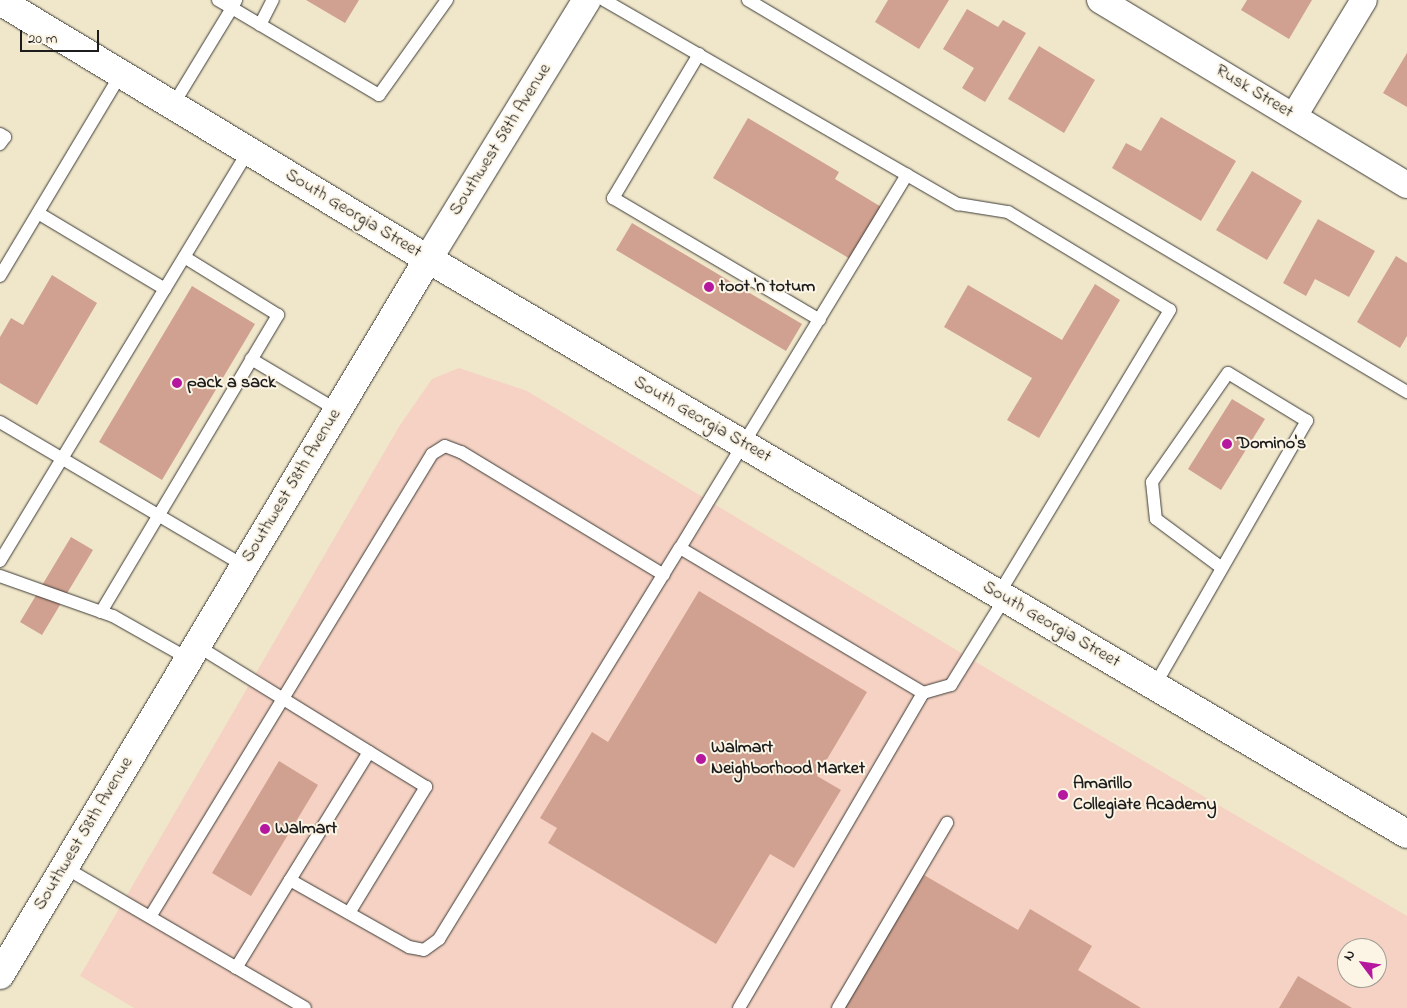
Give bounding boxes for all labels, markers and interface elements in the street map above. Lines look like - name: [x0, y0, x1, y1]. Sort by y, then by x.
- scale bar: [22, 20, 101, 52]
- text: 20 m: [28, 28, 57, 50]
- street label: Southwest 58th Avenue: [445, 60, 557, 220]
- street label: Rusk Street: [1211, 60, 1297, 124]
- street label: South Georgia Street: [281, 165, 425, 263]
- place label: toot 'n totum: [719, 276, 815, 298]
- marker: toot 'n totum: [703, 281, 715, 293]
- place label: pack a sack: [187, 372, 276, 394]
- street label: South Georgia Street: [629, 372, 775, 468]
- marker: pack a sack: [171, 377, 183, 389]
- street label: Southwest 58th Avenue: [238, 405, 346, 567]
- place label: Domino's: [1237, 433, 1306, 455]
- marker: Domino's: [1221, 438, 1233, 450]
- street label: South Georgia Street: [978, 577, 1124, 673]
- place label: Walmart Neighborhood Market: [711, 738, 865, 781]
- street label: Southwest 58th Avenue: [30, 753, 138, 915]
- marker: Walmart Neighborhood Market: [695, 753, 707, 765]
- place label: Amarillo Collegiate Academy: [1073, 774, 1216, 816]
- marker: Amarillo Collegiate Academy: [1057, 789, 1069, 801]
- place label: Walmart: [275, 818, 337, 840]
- marker: Walmart: [259, 823, 271, 835]
- north arrow: [1337, 938, 1387, 988]
- text: N: [1338, 946, 1361, 965]

